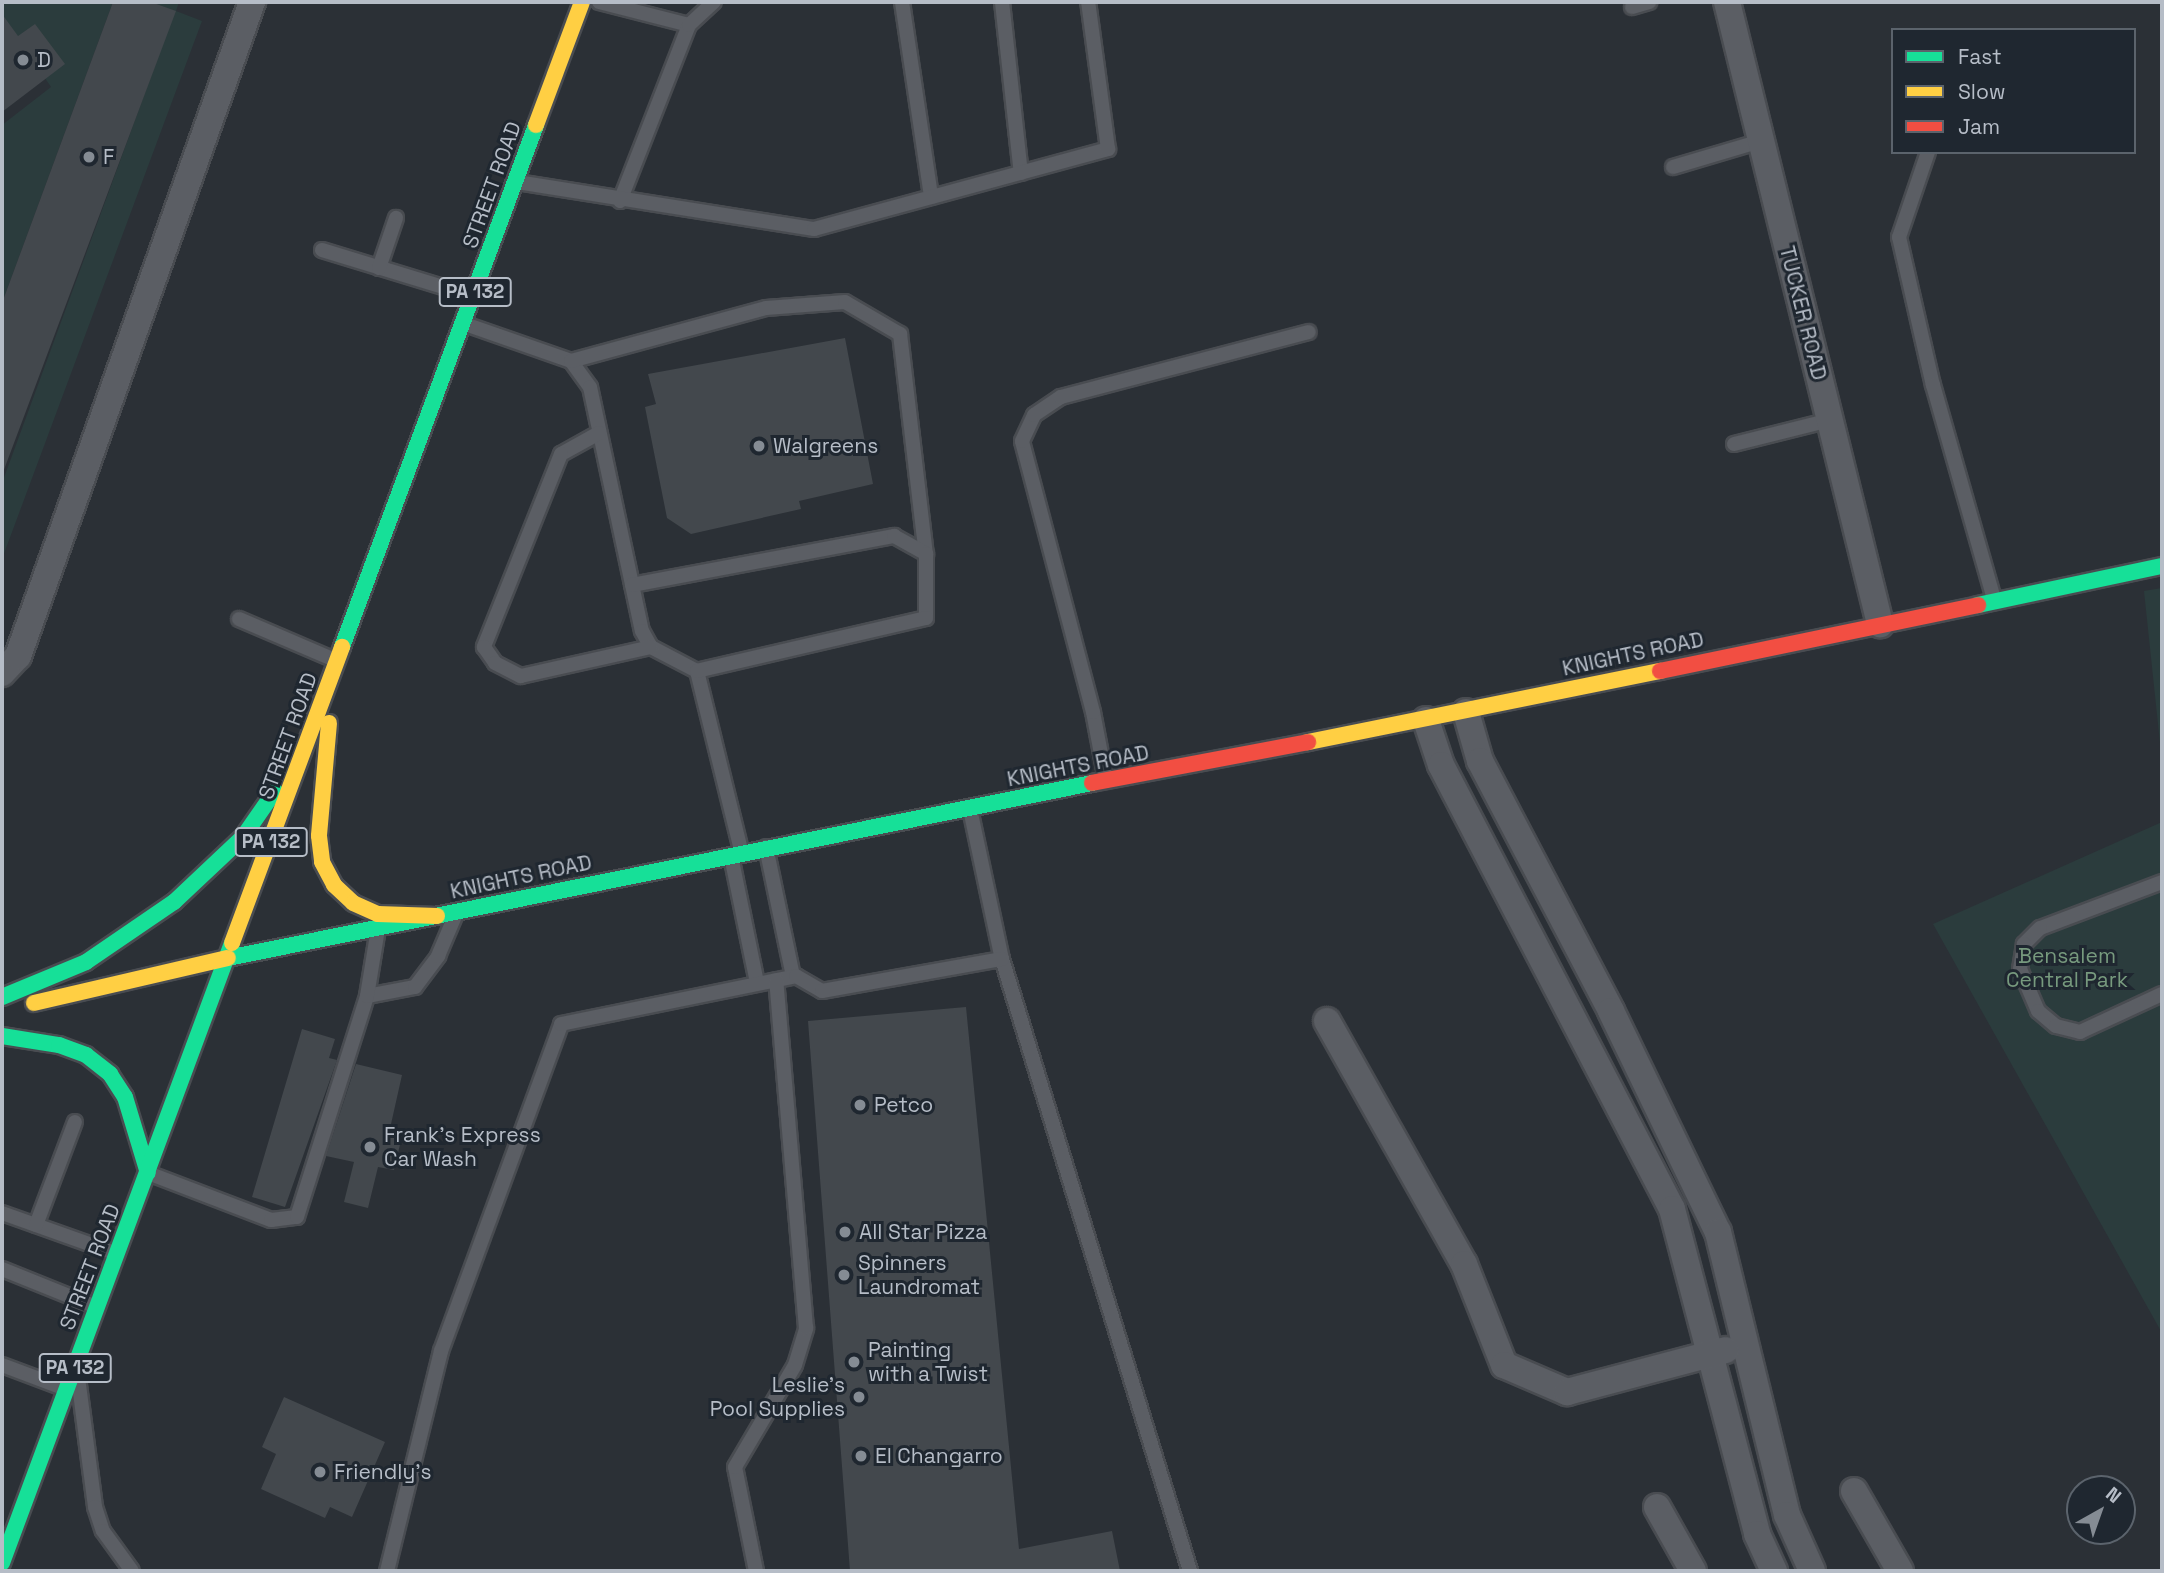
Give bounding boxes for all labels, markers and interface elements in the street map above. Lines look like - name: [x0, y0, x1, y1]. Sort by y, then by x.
- legend: [1891, 28, 2136, 154]
- text: Fast: [1958, 43, 2002, 70]
- place label: D: [37, 47, 51, 73]
- marker: D: [15, 52, 31, 68]
- text: Slow: [1958, 78, 2006, 105]
- text: Jam: [1958, 113, 2000, 140]
- street label: STREET ROAD: [457, 118, 527, 252]
- place label: F: [103, 144, 114, 170]
- marker: F: [81, 149, 97, 165]
- street label: TUCKER ROAD: [1774, 243, 1832, 383]
- road number: PA 132: [438, 276, 512, 308]
- place label: Walgreens: [773, 433, 878, 459]
- marker: Walgreens: [751, 438, 767, 454]
- street label: KNIGHTS ROAD: [1560, 627, 1706, 681]
- street label: STREET ROAD: [253, 669, 323, 803]
- street label: KNIGHTS ROAD: [1005, 740, 1151, 792]
- road number: PA 132: [234, 827, 308, 858]
- street label: KNIGHTS ROAD: [448, 850, 594, 904]
- park label: Bensalem Central Park: [2006, 943, 2128, 993]
- place label: Petco: [874, 1092, 933, 1118]
- marker: Petco: [852, 1097, 868, 1113]
- place label: Frank's Express Car Wash: [384, 1122, 541, 1172]
- marker: Frank's Express Car Wash: [362, 1139, 378, 1155]
- street label: STREET ROAD: [54, 1200, 126, 1334]
- place label: All Star Pizza: [859, 1219, 987, 1245]
- marker: All Star Pizza: [837, 1224, 853, 1240]
- place label: Spinners Laundromat: [858, 1250, 980, 1300]
- marker: Spinners Laundromat: [836, 1267, 852, 1283]
- place label: Painting with a Twist: [868, 1337, 989, 1387]
- road number: PA 132: [38, 1352, 112, 1384]
- marker: Painting with a Twist: [846, 1354, 862, 1370]
- place label: Leslie's Pool Supplies: [710, 1372, 845, 1422]
- marker: Leslie's Pool Supplies: [851, 1389, 867, 1405]
- place label: El Changarro: [875, 1443, 1003, 1469]
- marker: El Changarro: [853, 1448, 869, 1464]
- place label: Friendly's: [334, 1459, 431, 1485]
- marker: Friendly's: [312, 1464, 328, 1480]
- north arrow: [2066, 1475, 2136, 1545]
- text: N: [2101, 1481, 2126, 1509]

